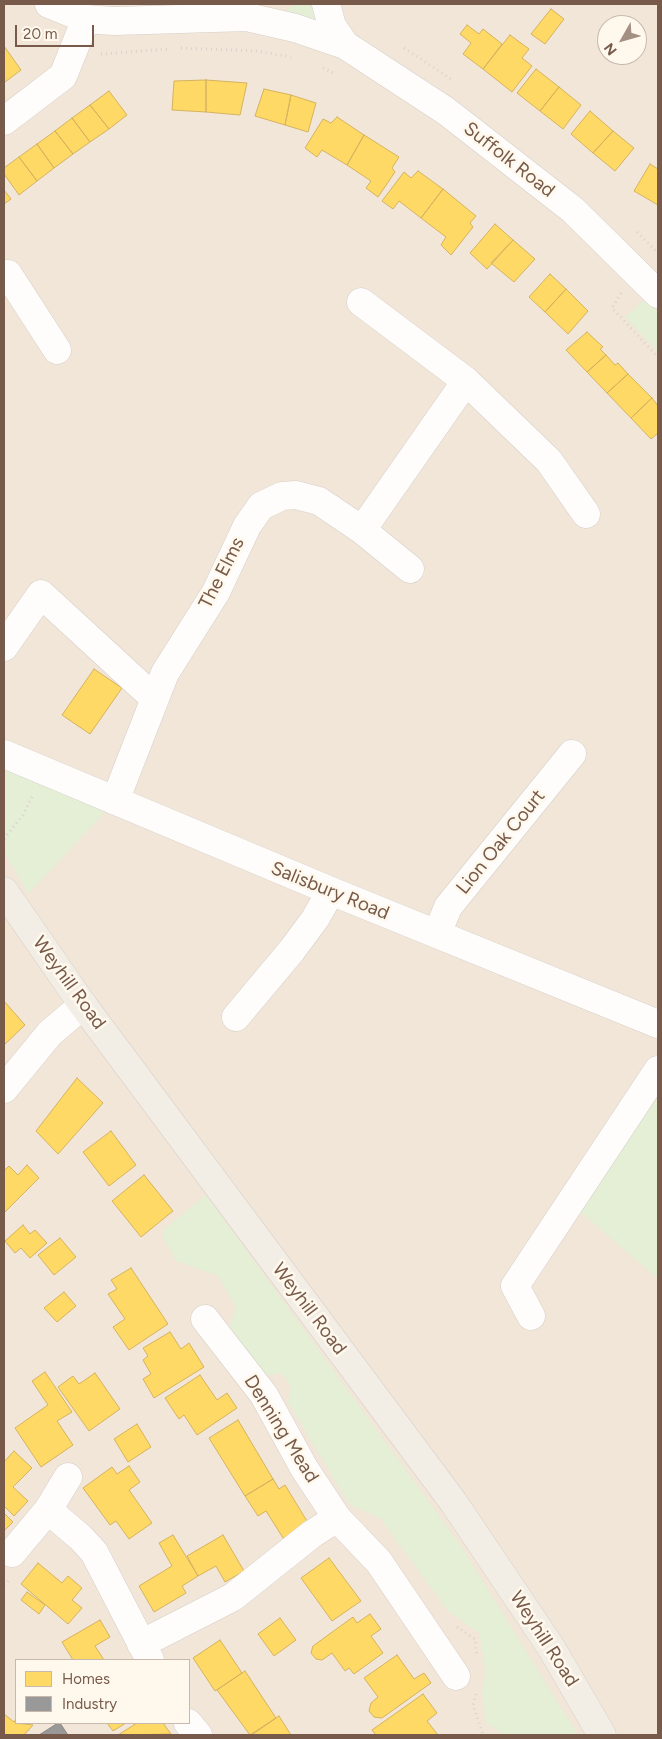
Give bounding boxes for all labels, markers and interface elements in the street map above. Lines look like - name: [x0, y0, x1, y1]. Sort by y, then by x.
- scale bar: [18, 15, 96, 47]
- north arrow: [597, 15, 647, 65]
- text: 20 m: [23, 25, 57, 43]
- text: N: [601, 39, 621, 58]
- street label: Suffolk Road: [459, 117, 559, 203]
- street label: The Elms: [194, 534, 250, 612]
- street label: Lion Oak Court: [452, 785, 550, 899]
- street label: Salisbury Road: [268, 857, 392, 925]
- street label: Weyhill Road: [28, 932, 110, 1034]
- street label: Weyhill Road: [267, 1258, 351, 1360]
- street label: Denning Mead: [239, 1371, 323, 1487]
- street label: Weyhill Road: [505, 1587, 583, 1691]
- legend: [15, 1659, 190, 1724]
- text: Homes: [62, 1670, 110, 1688]
- text: Industry: [62, 1695, 117, 1713]

